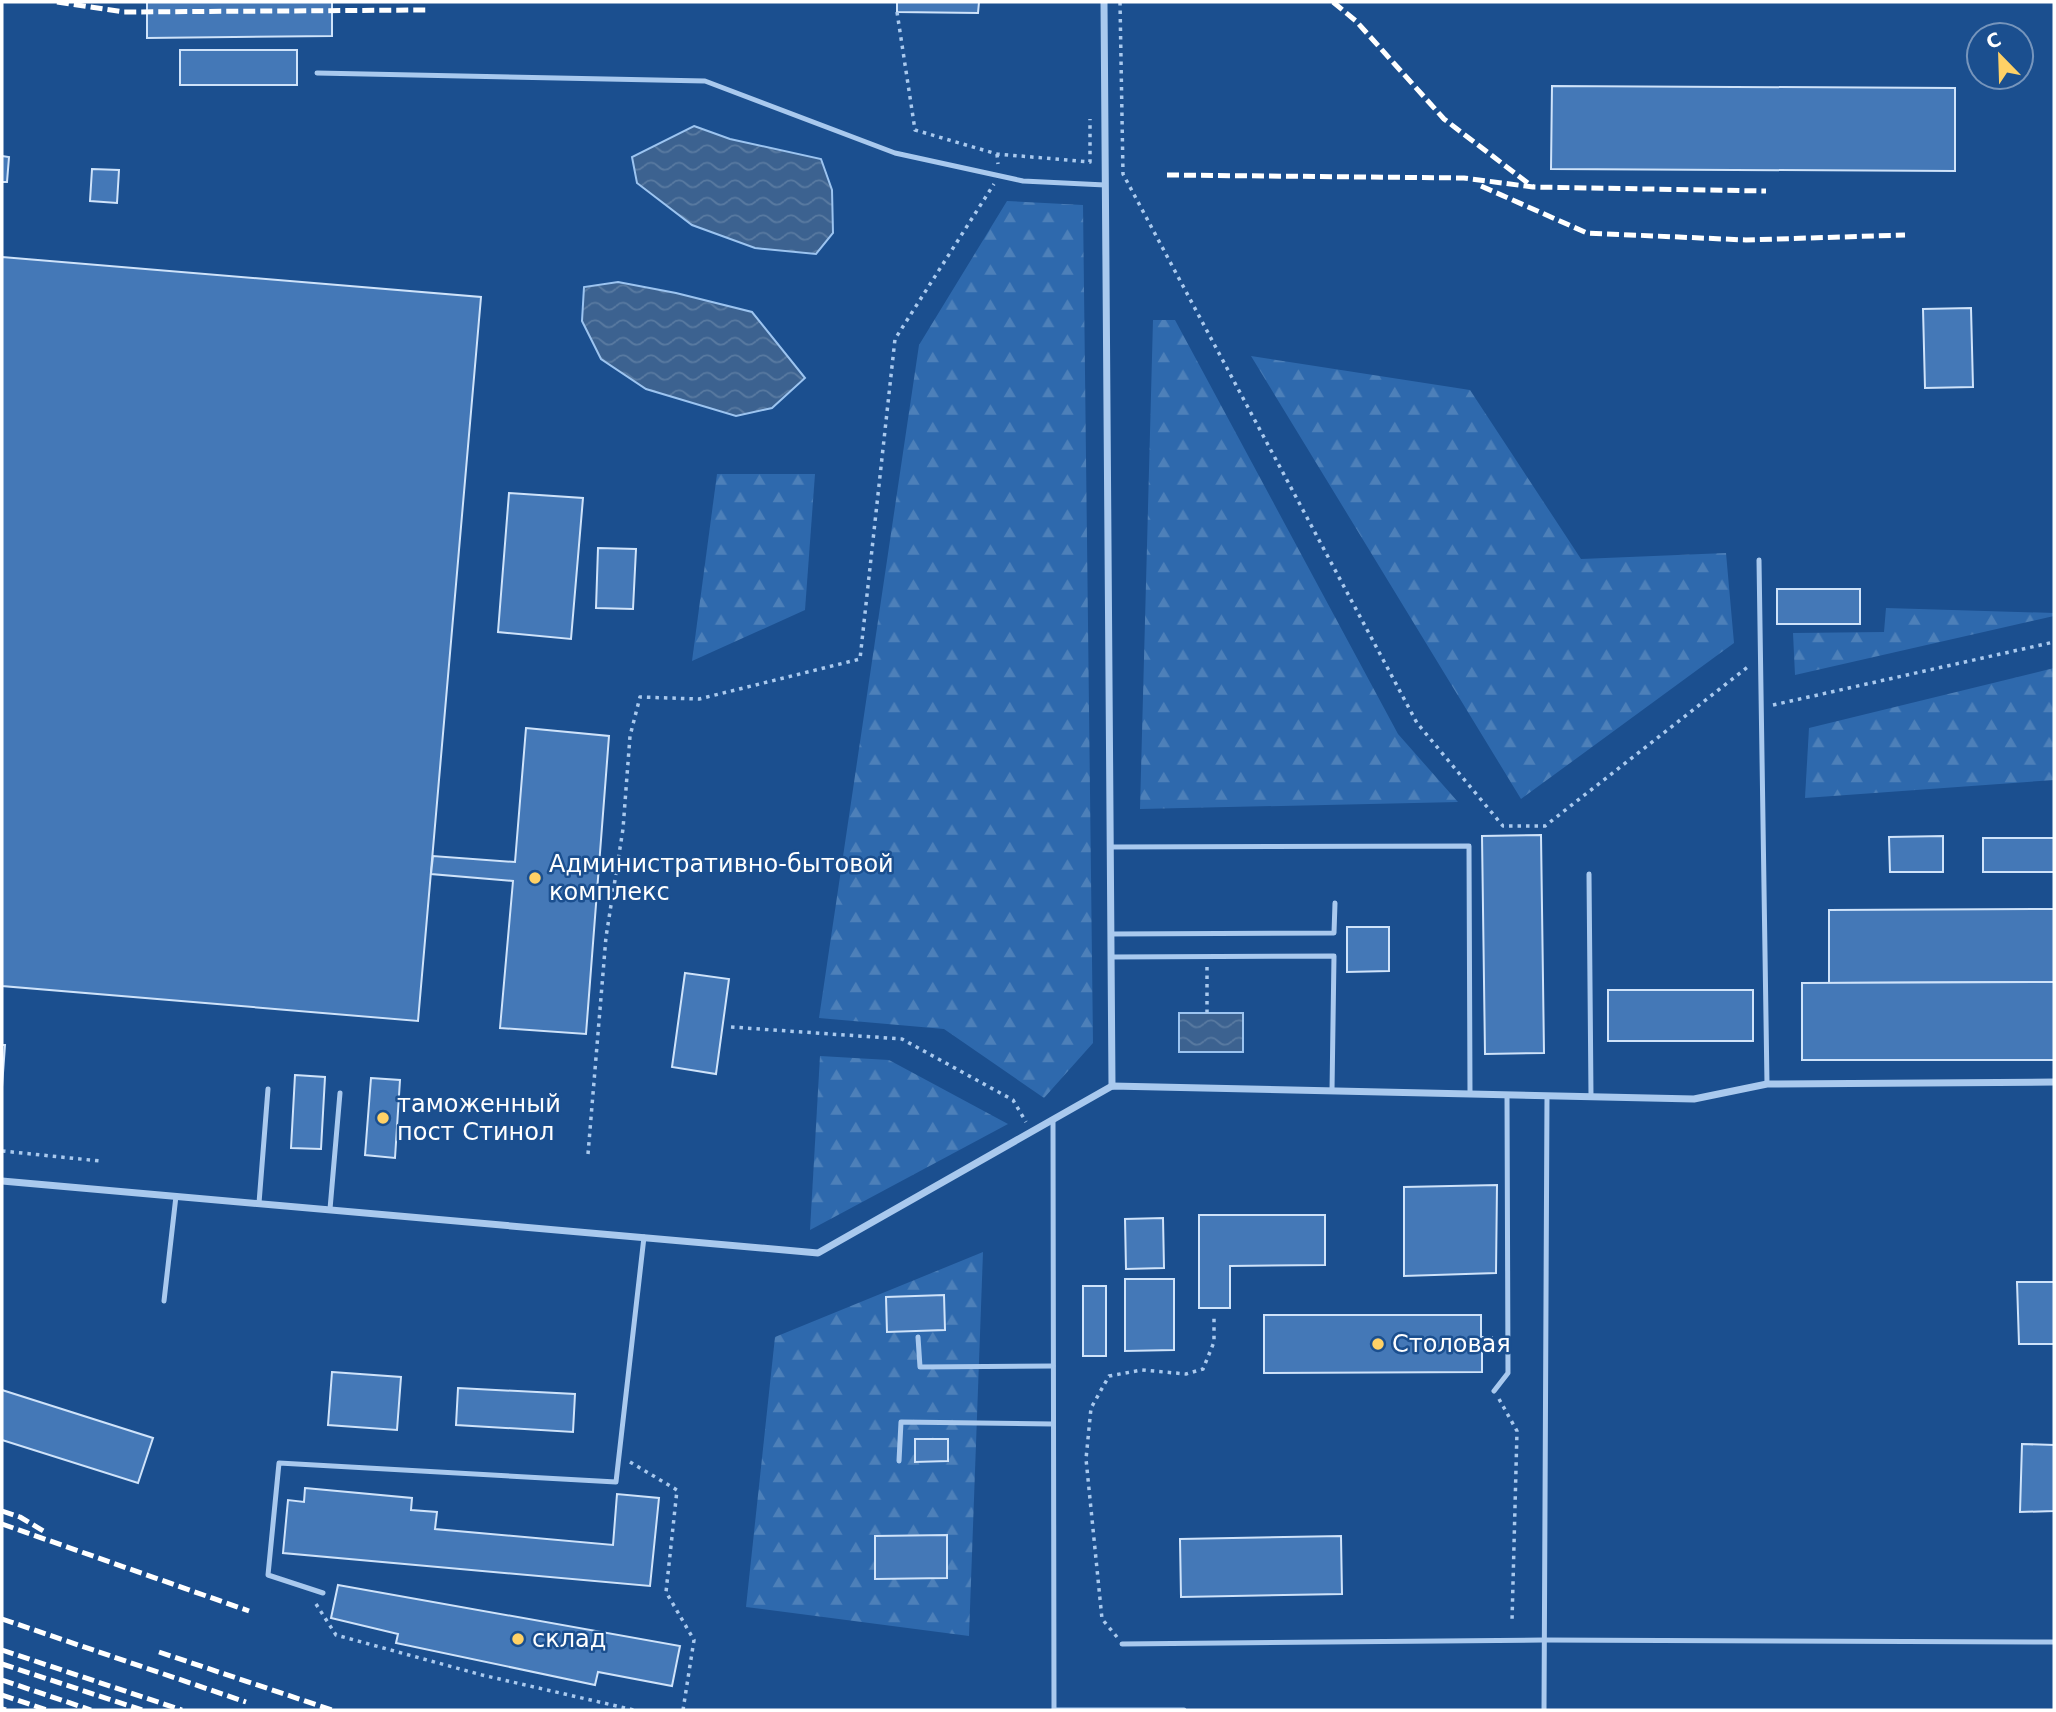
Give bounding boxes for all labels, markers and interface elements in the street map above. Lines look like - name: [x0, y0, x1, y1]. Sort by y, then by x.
- north arrow: [1965, 21, 2035, 91]
- text: С: [1983, 27, 2004, 53]
- place label: Административно-бытовой комплекс: [549, 850, 894, 906]
- marker: Административно-бытовой комплекс: [527, 870, 543, 886]
- place label: таможенный пост Стинол: [397, 1090, 561, 1146]
- marker: таможенный пост Стинол: [375, 1110, 391, 1126]
- place label: Столовая: [1392, 1330, 1511, 1358]
- marker: Столовая: [1370, 1336, 1386, 1352]
- place label: склад: [532, 1625, 606, 1653]
- marker: склад: [510, 1631, 526, 1647]

